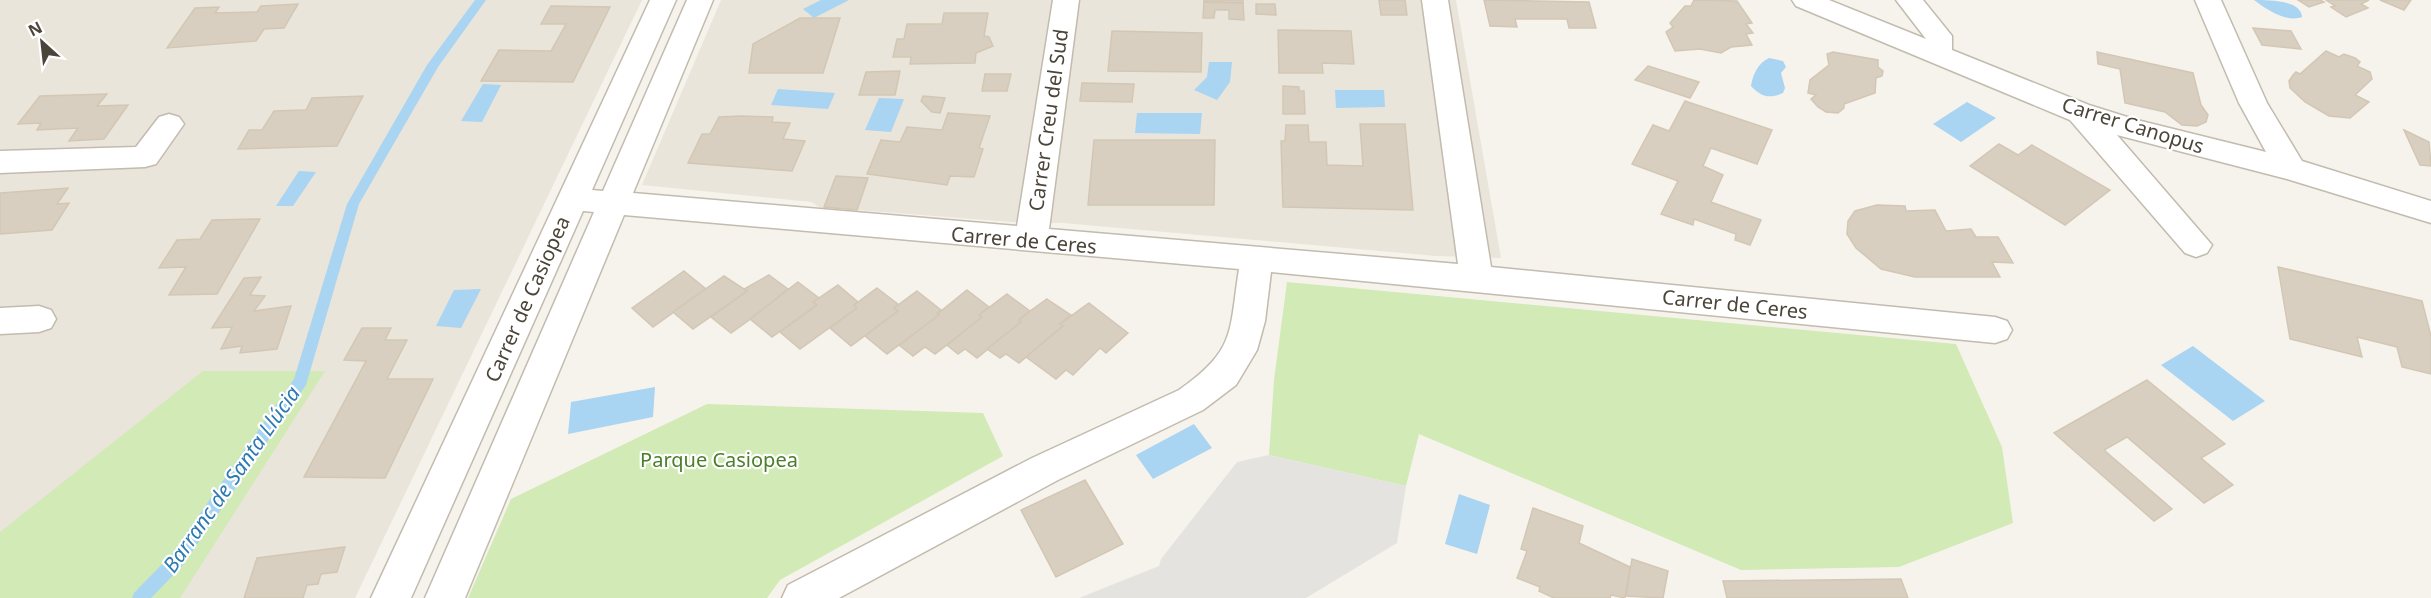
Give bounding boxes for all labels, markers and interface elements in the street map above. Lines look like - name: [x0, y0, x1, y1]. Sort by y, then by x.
- north arrow: [12, 12, 72, 72]
- text: N: [24, 16, 46, 41]
- street label: Carrer Creu del Sud: [1022, 27, 1074, 213]
- street label: Carrer Canopus: [2059, 91, 2207, 159]
- street label: Carrer de Casiopea: [478, 212, 576, 386]
- street label: Carrer de Ceres: [950, 220, 1098, 260]
- street label: Carrer de Ceres: [1661, 283, 1809, 325]
- water label: Barranc de Santa Llúcia: [156, 380, 306, 578]
- park label: Parque Casiopea: [640, 446, 798, 473]

